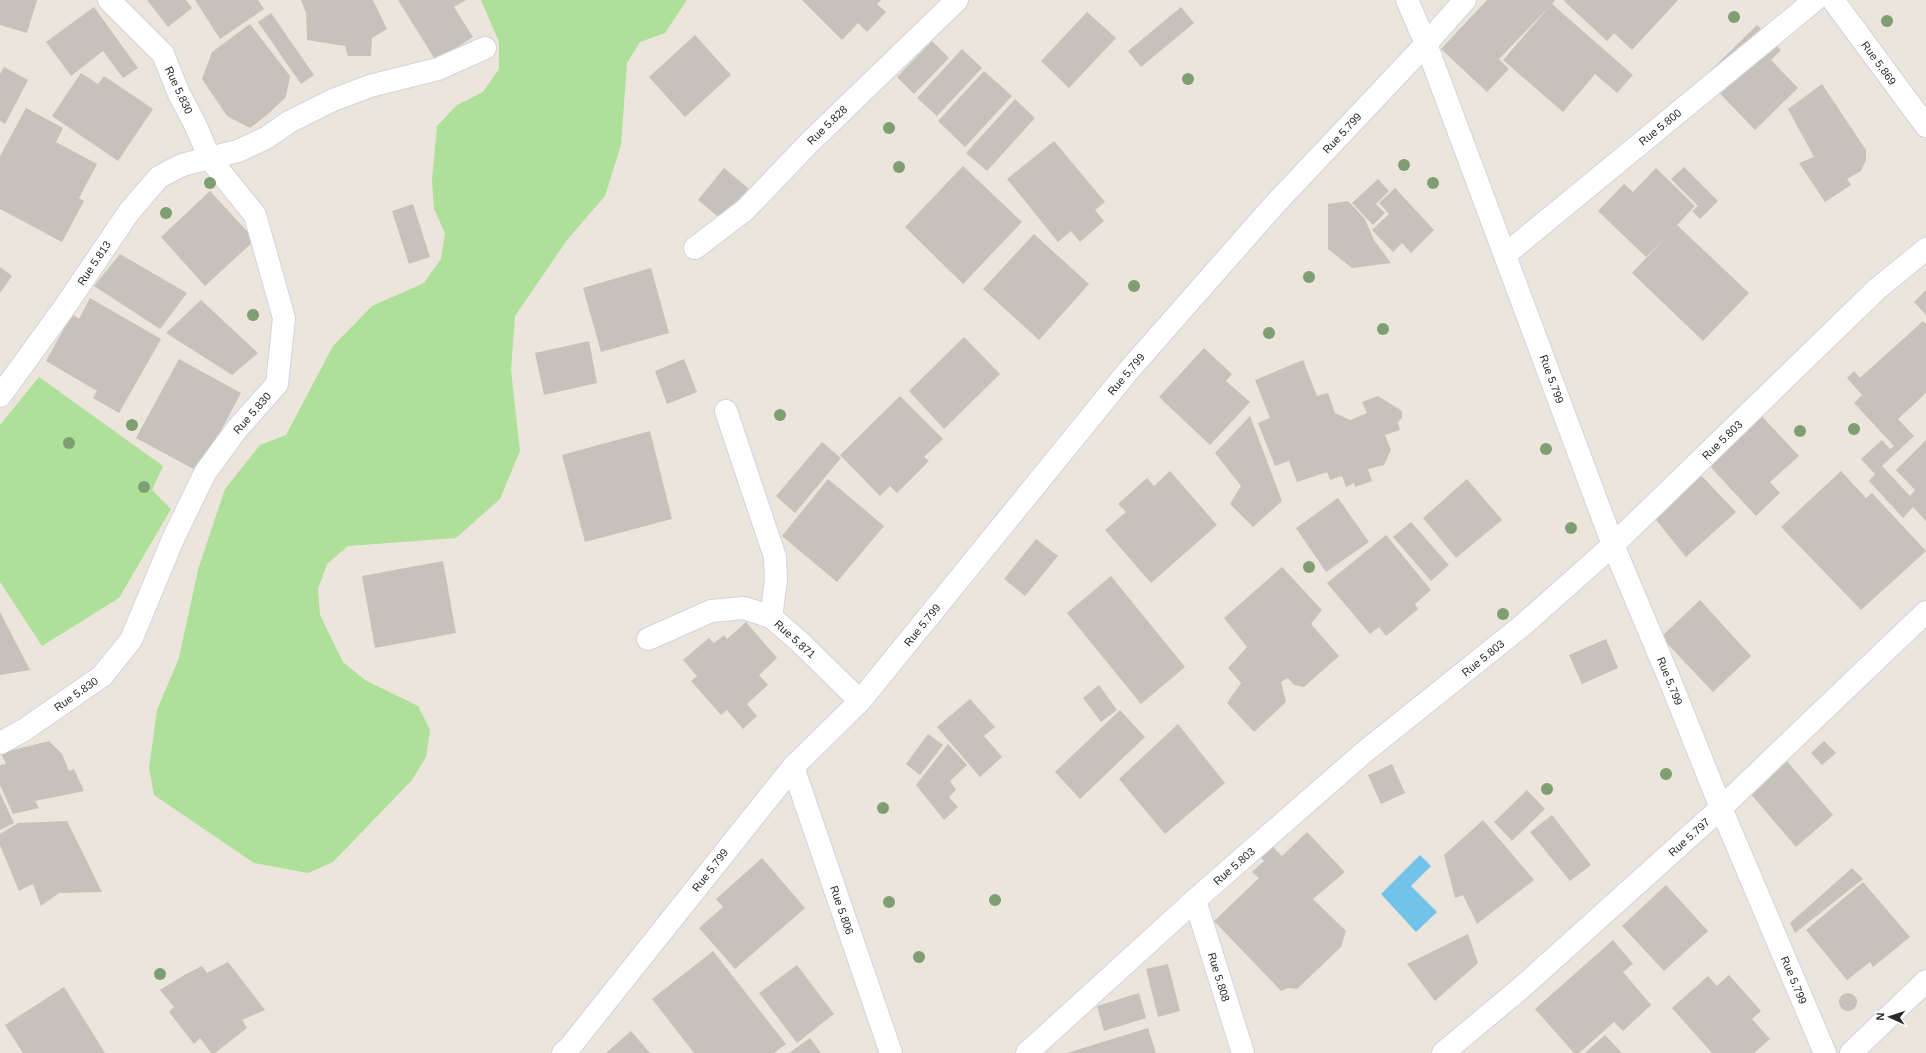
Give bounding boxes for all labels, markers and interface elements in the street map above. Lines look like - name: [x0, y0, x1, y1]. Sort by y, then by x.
- street label: Rue 5.869: [1859, 39, 1899, 87]
- street label: Rue 5.830: [163, 64, 195, 116]
- street label: Rue 5.828: [805, 103, 849, 147]
- street label: Rue 5.800: [1636, 106, 1684, 148]
- street label: Rue 5.799: [1320, 110, 1364, 156]
- street label: Rue 5.813: [75, 239, 113, 287]
- street label: Rue 5.799: [1105, 351, 1147, 397]
- street label: Rue 5.799: [1538, 353, 1566, 405]
- street label: Rue 5.830: [231, 390, 273, 436]
- street label: Rue 5.803: [1700, 418, 1744, 462]
- street label: Rue 5.799: [901, 601, 943, 649]
- street label: Rue 5.871: [772, 618, 818, 660]
- street label: Rue 5.803: [1459, 637, 1507, 679]
- street label: Rue 5.799: [1655, 655, 1685, 707]
- street label: Rue 5.830: [52, 675, 100, 713]
- street label: Rue 5.797: [1666, 816, 1712, 858]
- street label: Rue 5.803: [1211, 845, 1257, 887]
- street label: Rue 5.799: [690, 846, 730, 894]
- street label: Rue 5.806: [828, 884, 856, 936]
- street label: Rue 5.808: [1206, 951, 1232, 1003]
- street label: Rue 5.799: [1779, 954, 1809, 1006]
- north arrow: [1870, 997, 1910, 1037]
- text: N: [1874, 1012, 1886, 1021]

